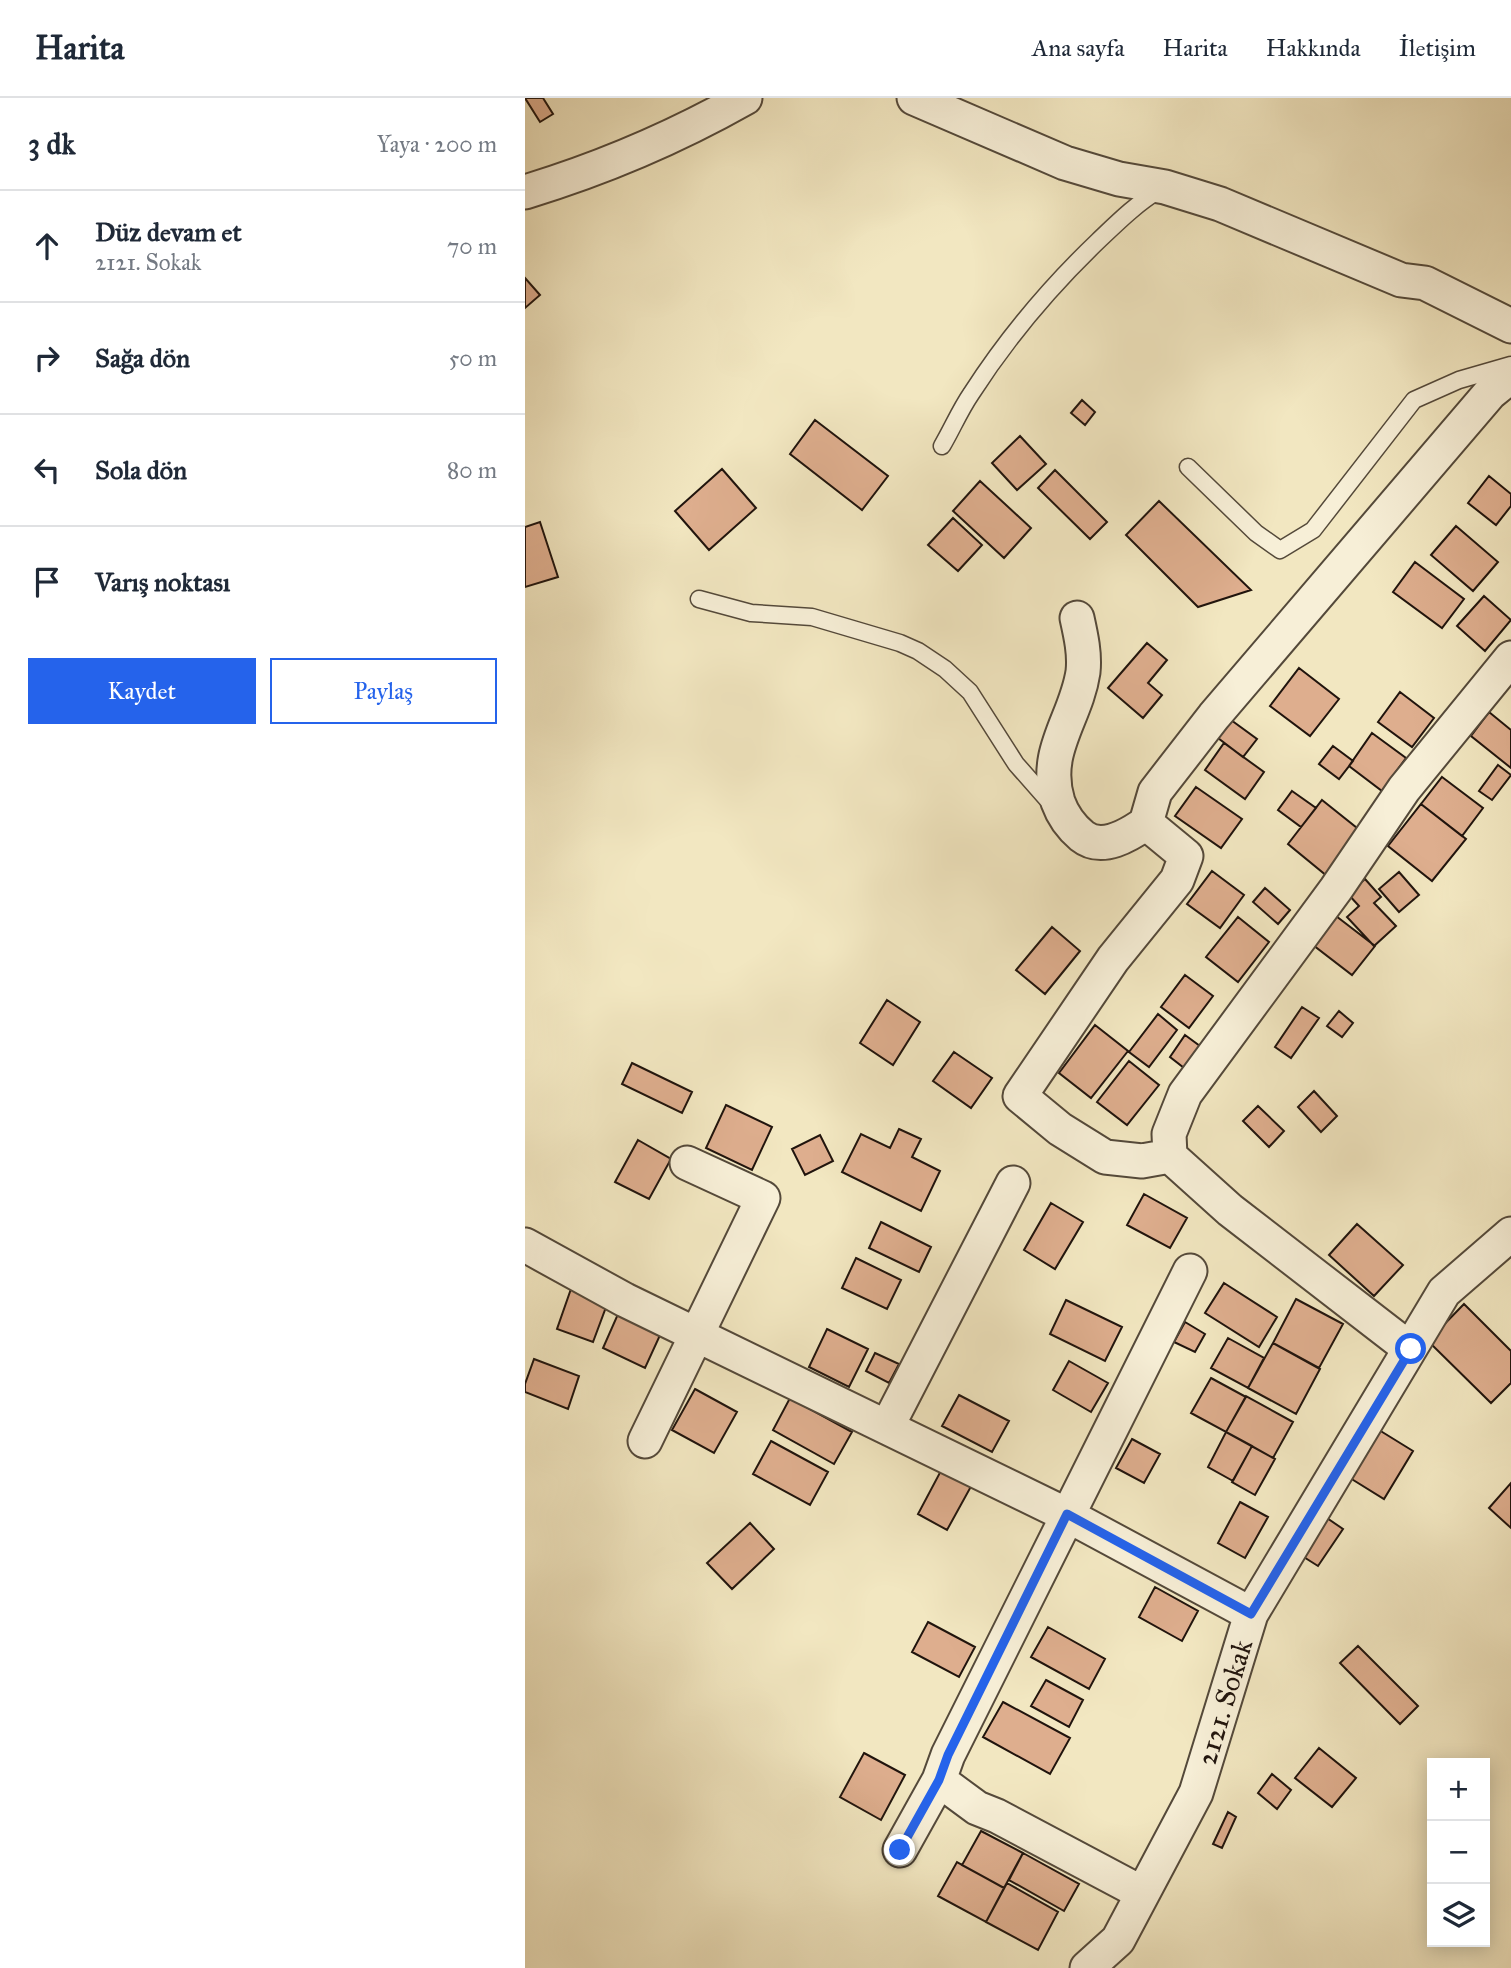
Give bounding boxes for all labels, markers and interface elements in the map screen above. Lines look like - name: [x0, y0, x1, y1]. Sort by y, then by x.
- text: Harita: [35, 28, 125, 68]
- text: Ana sayfa: [1032, 33, 1125, 63]
- text: Harita: [1163, 33, 1228, 63]
- text: Hakkında: [1266, 33, 1361, 63]
- text: İletişim: [1399, 33, 1476, 63]
- text: 3 dk: [28, 126, 75, 162]
- text: Yaya · 200 m: [377, 130, 497, 158]
- text: Düz devam et: [95, 216, 242, 248]
- icon: ahead: [28, 227, 66, 265]
- text: 70 m: [447, 232, 497, 260]
- text: 2121. Sokak: [95, 248, 202, 276]
- icon: right: [28, 339, 66, 377]
- text: Sağa dön: [95, 342, 190, 374]
- text: 50 m: [449, 344, 497, 372]
- icon: left: [28, 451, 66, 489]
- text: Sola dön: [95, 454, 187, 486]
- text: 80 m: [447, 456, 497, 484]
- icon: arrive: [28, 563, 66, 601]
- text: Varış noktası: [95, 566, 230, 598]
- button: Kaydet: [28, 658, 256, 724]
- button: Paylaş: [270, 658, 497, 724]
- route start: [1395, 1333, 1426, 1364]
- street label: 2121. Sokak: [1189, 1635, 1260, 1769]
- map controls: [1427, 1758, 1490, 1947]
- button: +: [1427, 1758, 1490, 1821]
- button: −: [1427, 1821, 1490, 1884]
- route end: [884, 1834, 915, 1865]
- button: layers: [1427, 1884, 1490, 1947]

